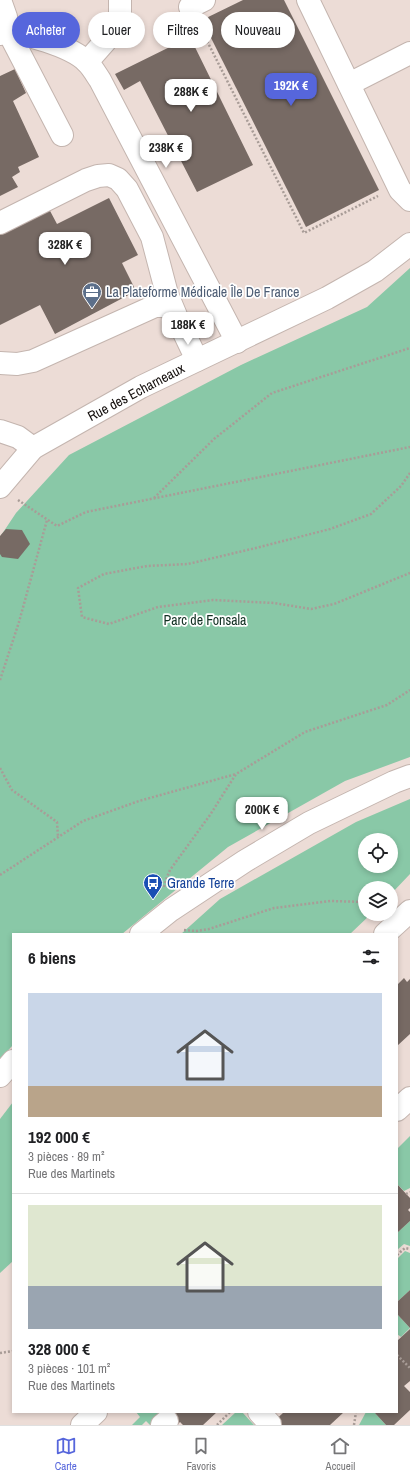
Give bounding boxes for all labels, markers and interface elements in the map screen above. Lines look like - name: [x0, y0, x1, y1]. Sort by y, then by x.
- chip: Acheter: [12, 12, 80, 48]
- chip: Louer: [88, 12, 145, 48]
- chip: Filtres: [153, 12, 213, 48]
- chip: Nouveau: [221, 12, 295, 48]
- pin: 192K €: [258, 73, 324, 107]
- text: 192K €: [274, 77, 308, 94]
- pin: 288K €: [158, 79, 224, 113]
- text: 288K €: [174, 83, 208, 100]
- pin: 238K €: [133, 135, 199, 169]
- text: 238K €: [149, 139, 183, 156]
- pin: 328K €: [32, 232, 98, 266]
- text: 328K €: [48, 236, 82, 253]
- office icon: La Plateforme Médicale Île De France: [81, 281, 103, 309]
- place label: La Plateforme Médicale Île De France: [106, 283, 299, 301]
- pin: 188K €: [155, 312, 221, 346]
- text: 188K €: [171, 316, 205, 333]
- street label: Rue des Echarneaux: [84, 359, 188, 425]
- park label: Parc de Fonsala: [163, 611, 247, 629]
- pin: 200K €: [229, 797, 295, 831]
- text: 200K €: [245, 801, 279, 818]
- map controls: [358, 833, 398, 921]
- button: locate: [358, 833, 398, 873]
- bus stop icon: Grande Terre: [142, 872, 164, 900]
- place label: Grande Terre: [167, 874, 234, 892]
- button: layers: [358, 881, 398, 921]
- text: 6 biens: [28, 946, 76, 969]
- icon: filters: [360, 946, 382, 968]
- icon: home: [169, 1019, 241, 1091]
- text: 192 000 €: [28, 1125, 90, 1148]
- text: 3 pièces · 89 m²: [28, 1148, 104, 1165]
- text: Rue des Martinets: [28, 1165, 115, 1182]
- icon: home: [169, 1231, 241, 1303]
- text: 328 000 €: [28, 1337, 90, 1360]
- text: 3 pièces · 101 m²: [28, 1360, 110, 1377]
- text: Rue des Martinets: [28, 1377, 115, 1394]
- tab: Carte: [55, 1435, 77, 1473]
- tab: Favoris: [186, 1435, 216, 1473]
- tab: Accueil: [326, 1435, 355, 1473]

